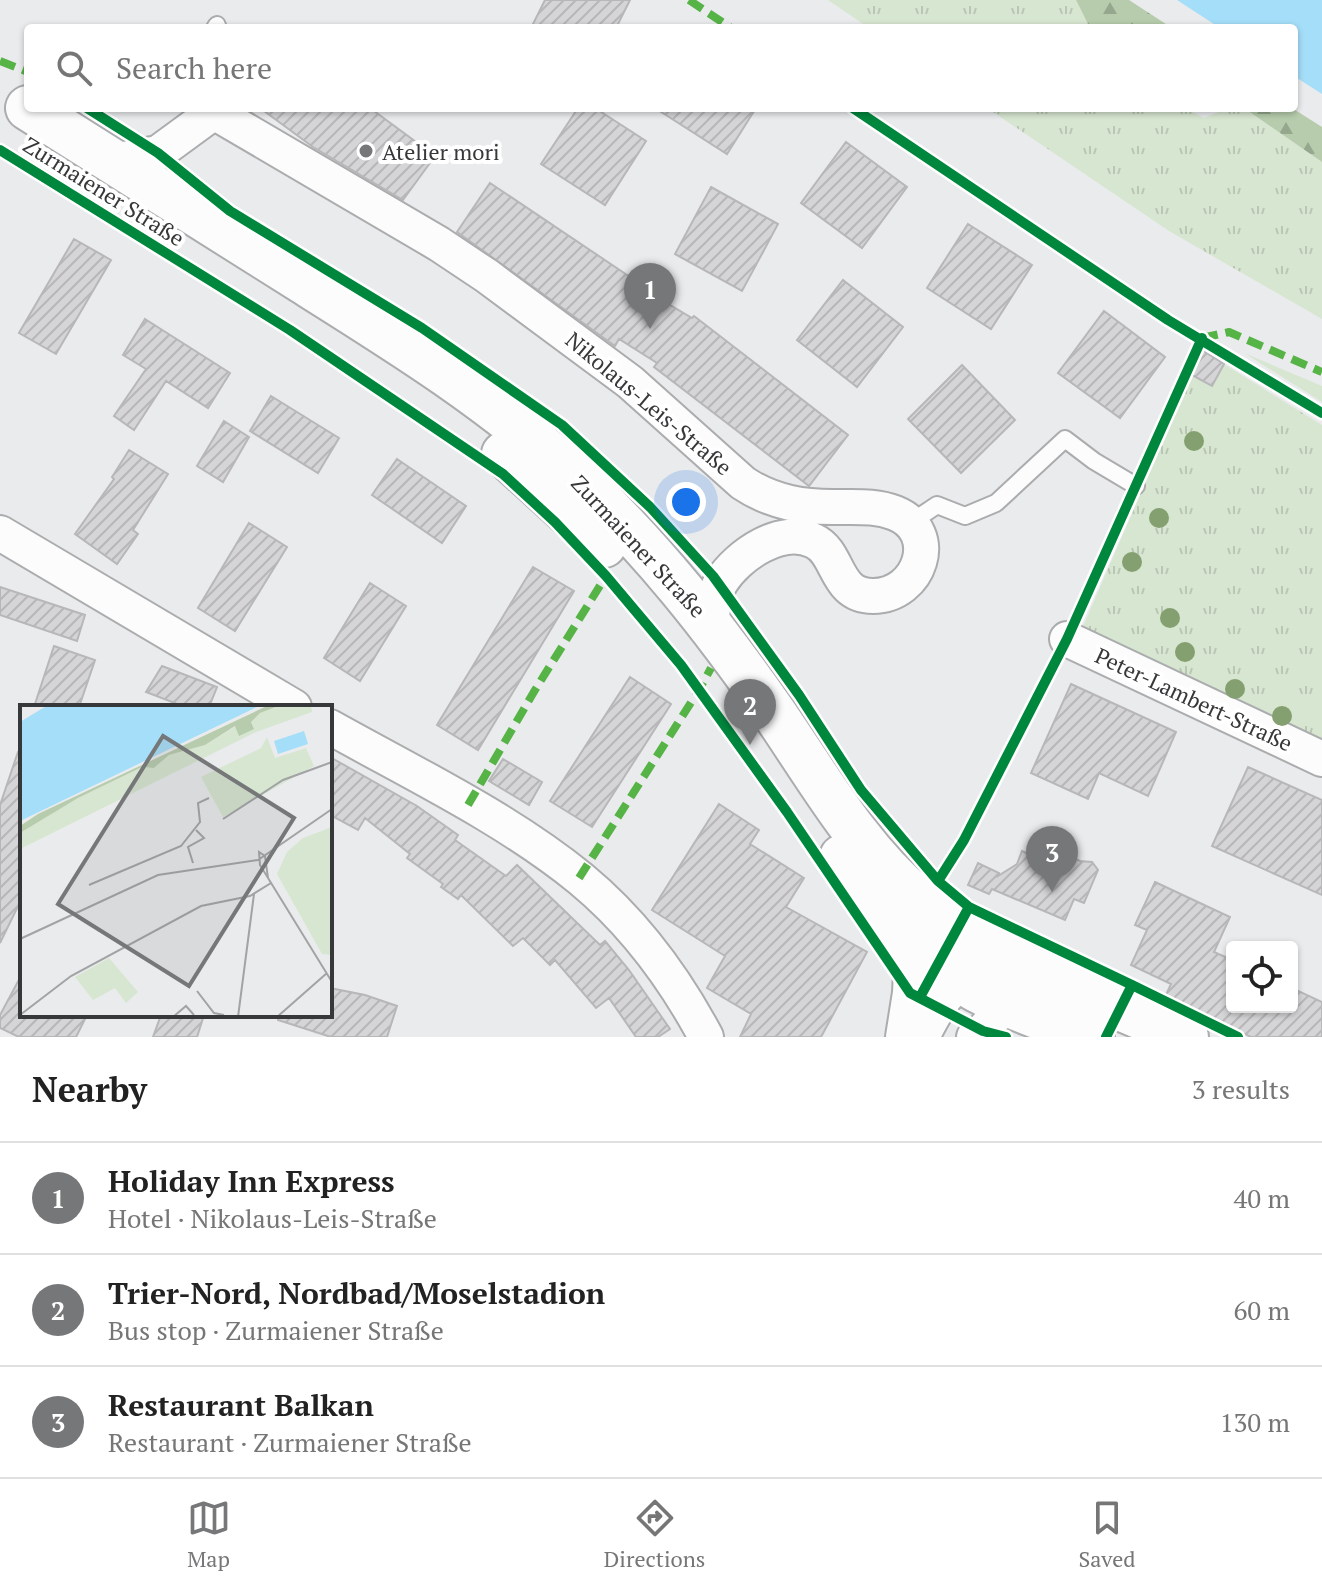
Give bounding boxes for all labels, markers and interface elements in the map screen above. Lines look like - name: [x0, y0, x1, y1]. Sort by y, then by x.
- search box: [24, 24, 1298, 112]
- icon: search: [52, 46, 96, 90]
- text: Search here: [116, 48, 272, 88]
- street label: Zurmaiener Straße: [18, 130, 190, 252]
- place label: Atelier mori: [382, 137, 500, 166]
- marker: Atelier mori: [357, 142, 375, 160]
- pin: 1: [624, 263, 676, 329]
- street label: Nikolaus-Leis-Straße: [560, 325, 738, 481]
- street label: Zurmaiener Straße: [565, 469, 713, 623]
- your location: [666, 482, 706, 522]
- street label: Peter-Lambert-Straße: [1091, 641, 1297, 757]
- pin: 2: [724, 679, 776, 745]
- inset map: [20, 705, 332, 1017]
- pin: 3: [1026, 826, 1078, 892]
- map controls: [1226, 941, 1298, 1013]
- button: locate: [1226, 941, 1298, 1013]
- text: Nearby: [32, 1067, 147, 1112]
- text: 3 results: [1192, 1072, 1290, 1106]
- text: Holiday Inn Express: [108, 1161, 395, 1201]
- text: 1: [51, 1181, 65, 1215]
- text: 40 m: [1234, 1181, 1290, 1215]
- text: Hotel · Nikolaus-Leis-Straße: [108, 1201, 437, 1235]
- text: Trier-Nord, Nordbad/Moselstadion: [108, 1273, 605, 1313]
- text: 2: [51, 1293, 65, 1327]
- text: 60 m: [1234, 1293, 1290, 1327]
- text: Bus stop · Zurmaiener Straße: [108, 1313, 444, 1347]
- text: Restaurant Balkan: [108, 1385, 374, 1425]
- text: 3: [51, 1405, 65, 1439]
- text: 130 m: [1220, 1405, 1290, 1439]
- text: Restaurant · Zurmaiener Straße: [108, 1425, 472, 1459]
- tab: Map: [187, 1496, 231, 1573]
- tab: Directions: [604, 1496, 705, 1573]
- tab: Saved: [1078, 1496, 1135, 1573]

